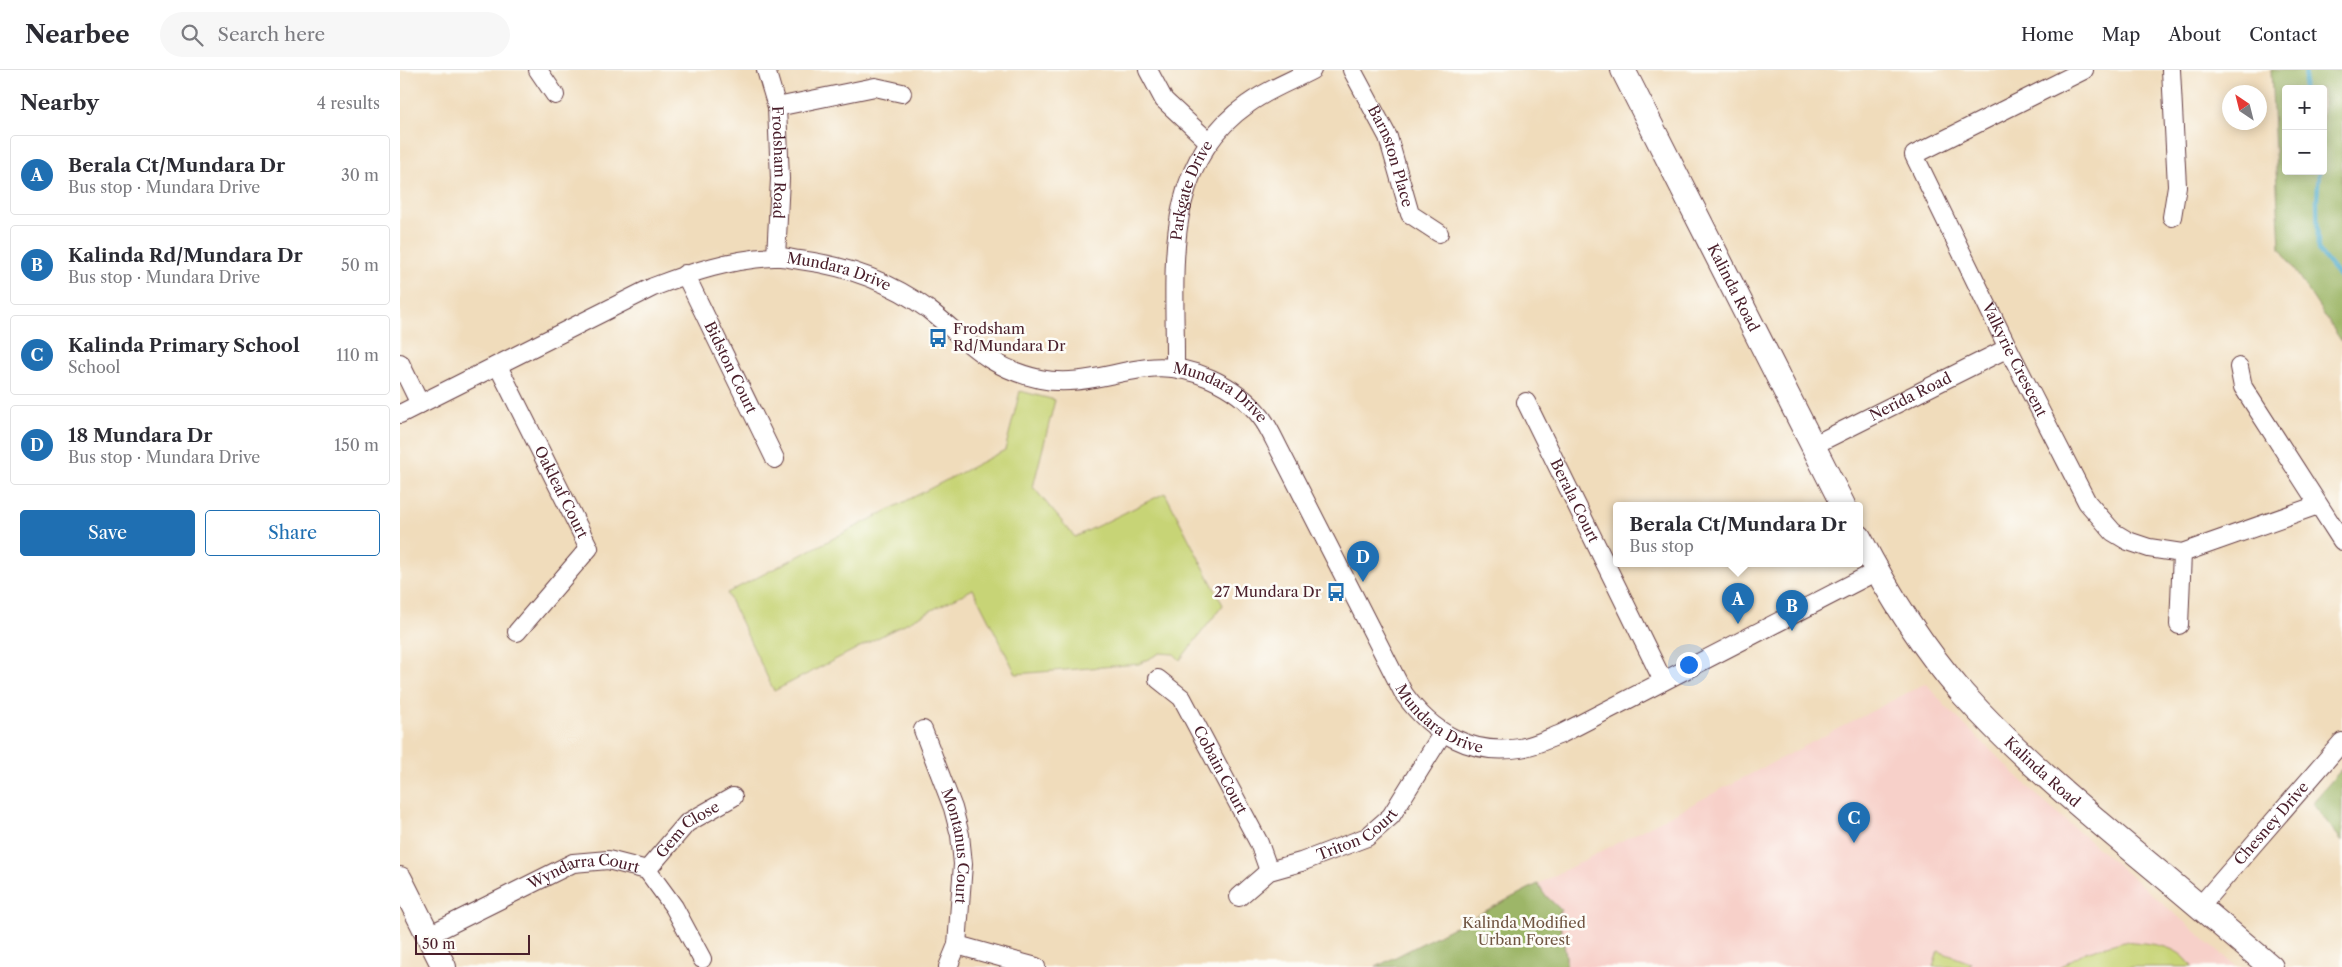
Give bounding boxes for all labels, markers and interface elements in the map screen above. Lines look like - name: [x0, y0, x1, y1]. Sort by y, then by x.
- search box: [160, 12, 510, 57]
- text: Nearbee: [25, 20, 130, 49]
- icon: search: [178, 21, 206, 49]
- text: Search here: [218, 23, 325, 46]
- text: Home: [2021, 24, 2074, 46]
- text: Map: [2102, 24, 2140, 46]
- text: About: [2168, 24, 2221, 46]
- text: Contact: [2249, 24, 2317, 46]
- north arrow: [2222, 85, 2267, 130]
- map controls: [2282, 85, 2327, 175]
- button: +: [2282, 85, 2327, 130]
- text: Nearby: [20, 90, 99, 115]
- text: 4 results: [317, 93, 380, 113]
- street label: Barnston Place: [1364, 102, 1418, 209]
- street label: Frodsham Road: [768, 105, 790, 219]
- button: −: [2282, 130, 2327, 175]
- street label: Parkgate Drive: [1166, 136, 1217, 242]
- text: Berala Ct/Mundara Dr: [68, 154, 285, 177]
- text: A: [31, 165, 43, 185]
- text: 30 m: [341, 165, 379, 185]
- text: Bus stop · Mundara Drive: [68, 177, 260, 197]
- street label: Kalinda Road: [1703, 240, 1764, 335]
- text: Kalinda Rd/Mundara Dr: [68, 244, 303, 267]
- street label: Mundara Drive: [785, 248, 894, 295]
- text: B: [31, 255, 43, 275]
- text: 50 m: [341, 255, 379, 275]
- text: Bus stop · Mundara Drive: [68, 267, 260, 287]
- street label: Valkyrie Crescent: [1978, 298, 2052, 420]
- street label: Bidston Court: [700, 318, 762, 417]
- place label: Frodsham Rd/Mundara Dr: [953, 319, 1066, 355]
- bus stop icon: Frodsham Rd/Mundara Dr: [927, 327, 949, 349]
- text: Kalinda Primary School: [68, 334, 300, 357]
- text: C: [31, 345, 43, 365]
- text: 110 m: [336, 345, 379, 365]
- text: School: [68, 357, 120, 377]
- street label: Mundara Drive: [1172, 358, 1272, 426]
- street label: Nerida Road: [1866, 368, 1954, 425]
- text: 18 Mundara Dr: [68, 424, 213, 447]
- text: D: [30, 435, 44, 455]
- text: 150 m: [334, 435, 379, 455]
- street label: Oakleaf Court: [530, 443, 593, 542]
- text: Bus stop · Mundara Drive: [68, 447, 260, 467]
- street label: Berala Court: [1546, 456, 1604, 546]
- popup: [1613, 502, 1863, 567]
- button: Save: [20, 510, 195, 556]
- button: Share: [205, 510, 380, 556]
- text: Berala Ct/Mundara Dr: [1629, 513, 1847, 536]
- text: Bus stop: [1629, 536, 1694, 556]
- pin: D: [1347, 541, 1379, 582]
- bus stop icon: 27 Mundara Dr: [1325, 581, 1347, 603]
- place label: 27 Mundara Dr: [1214, 582, 1322, 601]
- pin: A: [1722, 583, 1754, 624]
- pin: B: [1776, 590, 1808, 631]
- your location: [1676, 652, 1702, 678]
- street label: Mundara Drive: [1392, 681, 1485, 757]
- street label: Cobain Court: [1189, 722, 1252, 818]
- street label: Kalinda Road: [2001, 732, 2084, 811]
- street label: Chesney Drive: [2230, 778, 2312, 869]
- street label: Montanus Court: [937, 785, 973, 905]
- street label: Gem Close: [651, 797, 722, 862]
- pin: C: [1838, 802, 1870, 843]
- street label: Triton Court: [1314, 805, 1402, 864]
- street label: Wyndarra Court: [524, 850, 642, 894]
- park label: Kalinda Modified Urban Forest: [1462, 913, 1586, 949]
- scale bar: [415, 932, 530, 955]
- text: 50 m: [422, 935, 455, 953]

